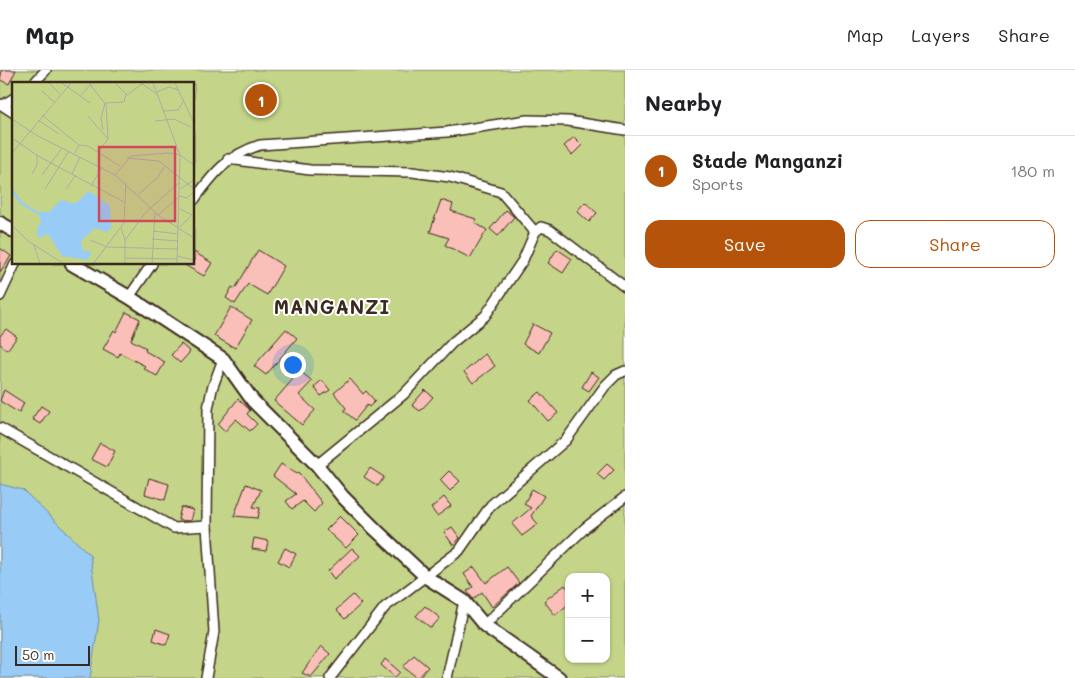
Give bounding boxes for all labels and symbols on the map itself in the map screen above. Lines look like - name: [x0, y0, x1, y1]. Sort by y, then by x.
- pin: 1: [245, 81, 277, 119]
- inset map: [12, 82, 195, 265]
- district label: MANGANZI: [274, 294, 390, 319]
- your location: [280, 352, 306, 378]
- scale bar: [15, 643, 90, 666]

